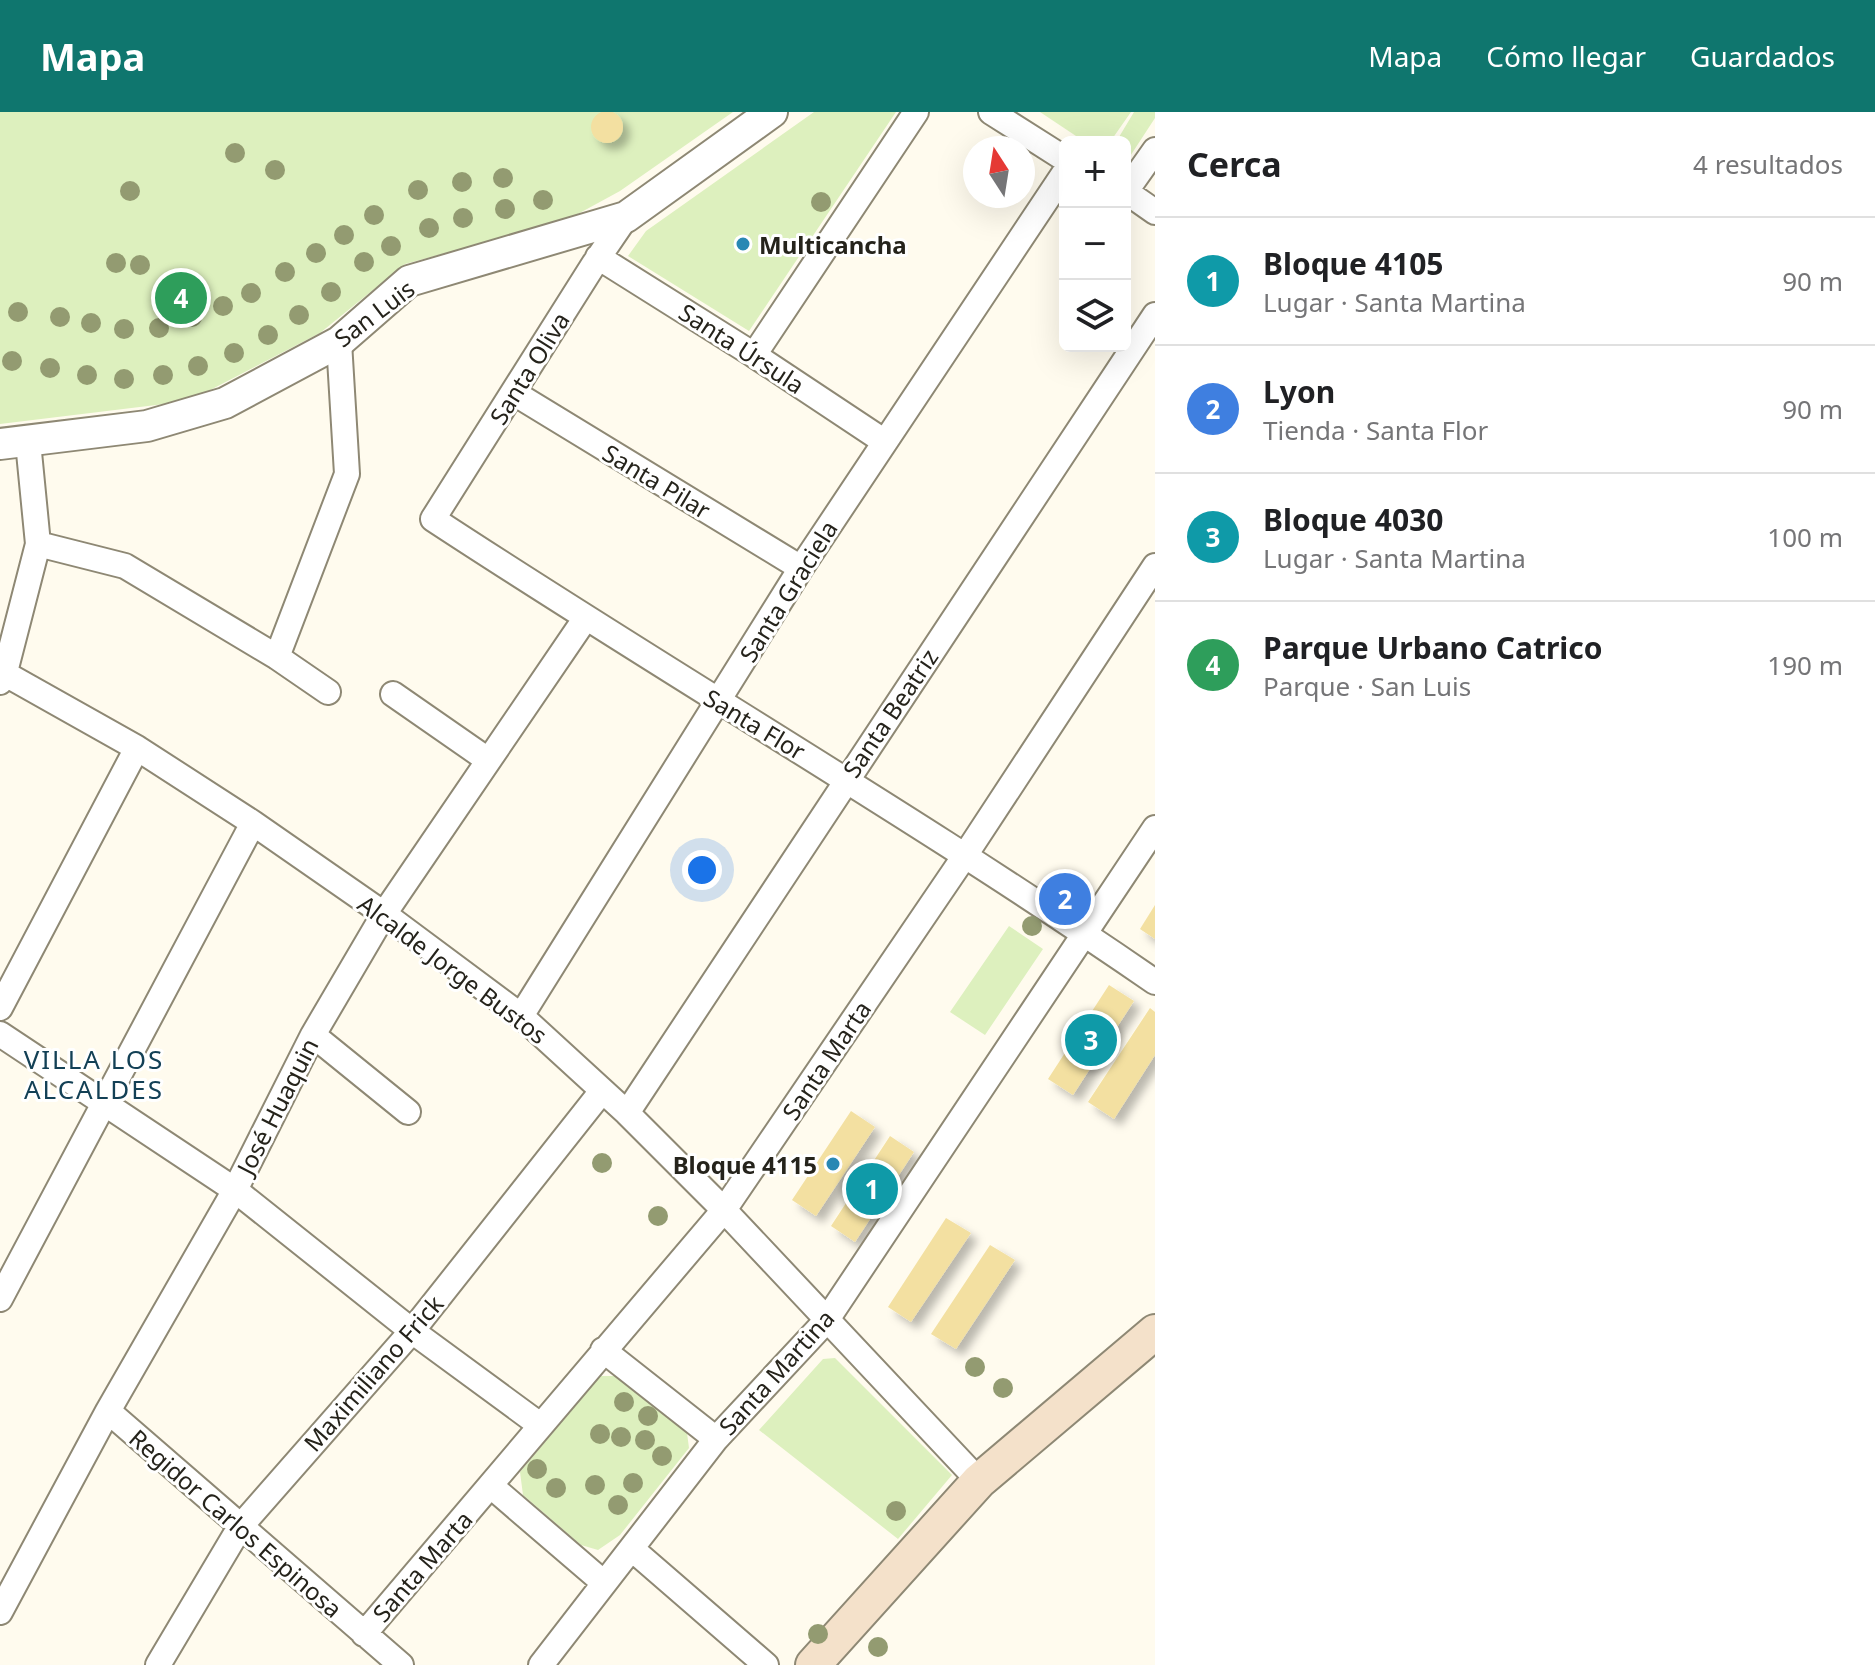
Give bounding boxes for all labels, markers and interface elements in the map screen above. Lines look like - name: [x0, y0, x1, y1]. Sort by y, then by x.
- text: Mapa: [40, 30, 145, 82]
- text: Mapa: [1368, 37, 1442, 75]
- text: Cómo llegar: [1486, 37, 1646, 75]
- text: Guardados: [1690, 37, 1835, 75]
- north arrow: [963, 136, 1035, 208]
- map controls: [1059, 136, 1131, 352]
- button: +: [1059, 136, 1131, 208]
- text: Cerca: [1187, 141, 1282, 187]
- text: 4 resultados: [1693, 146, 1843, 182]
- button: −: [1059, 208, 1131, 280]
- place label: Multicancha: [759, 228, 907, 261]
- marker: Multicancha: [734, 235, 752, 253]
- text: Bloque 4105: [1263, 243, 1443, 284]
- text: 1: [1206, 263, 1220, 299]
- text: 90 m: [1782, 263, 1843, 299]
- pin: 4: [155, 268, 207, 328]
- street label: San Luis: [327, 272, 421, 354]
- button: layers: [1059, 280, 1131, 352]
- text: Lugar · Santa Martina: [1263, 284, 1526, 320]
- street label: Santa Úrsula: [673, 295, 811, 401]
- street label: Santa Oliva: [481, 306, 577, 430]
- text: Lyon: [1263, 371, 1335, 412]
- text: 2: [1206, 391, 1220, 427]
- text: 90 m: [1782, 391, 1843, 427]
- text: Tienda · Santa Flor: [1263, 412, 1488, 448]
- street label: Santa Pilar: [597, 436, 717, 526]
- text: Bloque 4030: [1263, 499, 1443, 540]
- street label: Santa Graciela: [731, 514, 845, 668]
- text: 3: [1206, 519, 1220, 555]
- text: 100 m: [1767, 519, 1843, 555]
- text: Lugar · Santa Martina: [1263, 540, 1526, 576]
- text: Parque Urbano Catrico: [1263, 627, 1603, 668]
- street label: Santa Beatriz: [835, 642, 945, 784]
- text: 4: [1206, 647, 1220, 683]
- text: 190 m: [1767, 647, 1843, 683]
- text: Parque · San Luis: [1263, 668, 1471, 704]
- street label: Santa Flor: [698, 681, 812, 767]
- your location: [682, 850, 722, 890]
- pin: 2: [1039, 869, 1091, 929]
- street label: Alcalde Jorge Bustos: [352, 887, 554, 1051]
- street label: Santa Marta: [774, 994, 878, 1126]
- pin: 3: [1065, 1010, 1117, 1070]
- street label: José Huaquin: [228, 1032, 326, 1182]
- district label: VILLA LOS ALCALDES: [24, 1041, 164, 1107]
- place label: Bloque 4115: [673, 1148, 817, 1181]
- marker: Bloque 4115: [824, 1155, 842, 1173]
- pin: 1: [846, 1159, 898, 1219]
- street label: Maximiliano Frick: [296, 1288, 450, 1458]
- street label: Santa Martina: [711, 1302, 841, 1442]
- street label: Regidor Carlos Espinosa: [123, 1421, 349, 1625]
- street label: Santa Marta: [365, 1503, 479, 1629]

